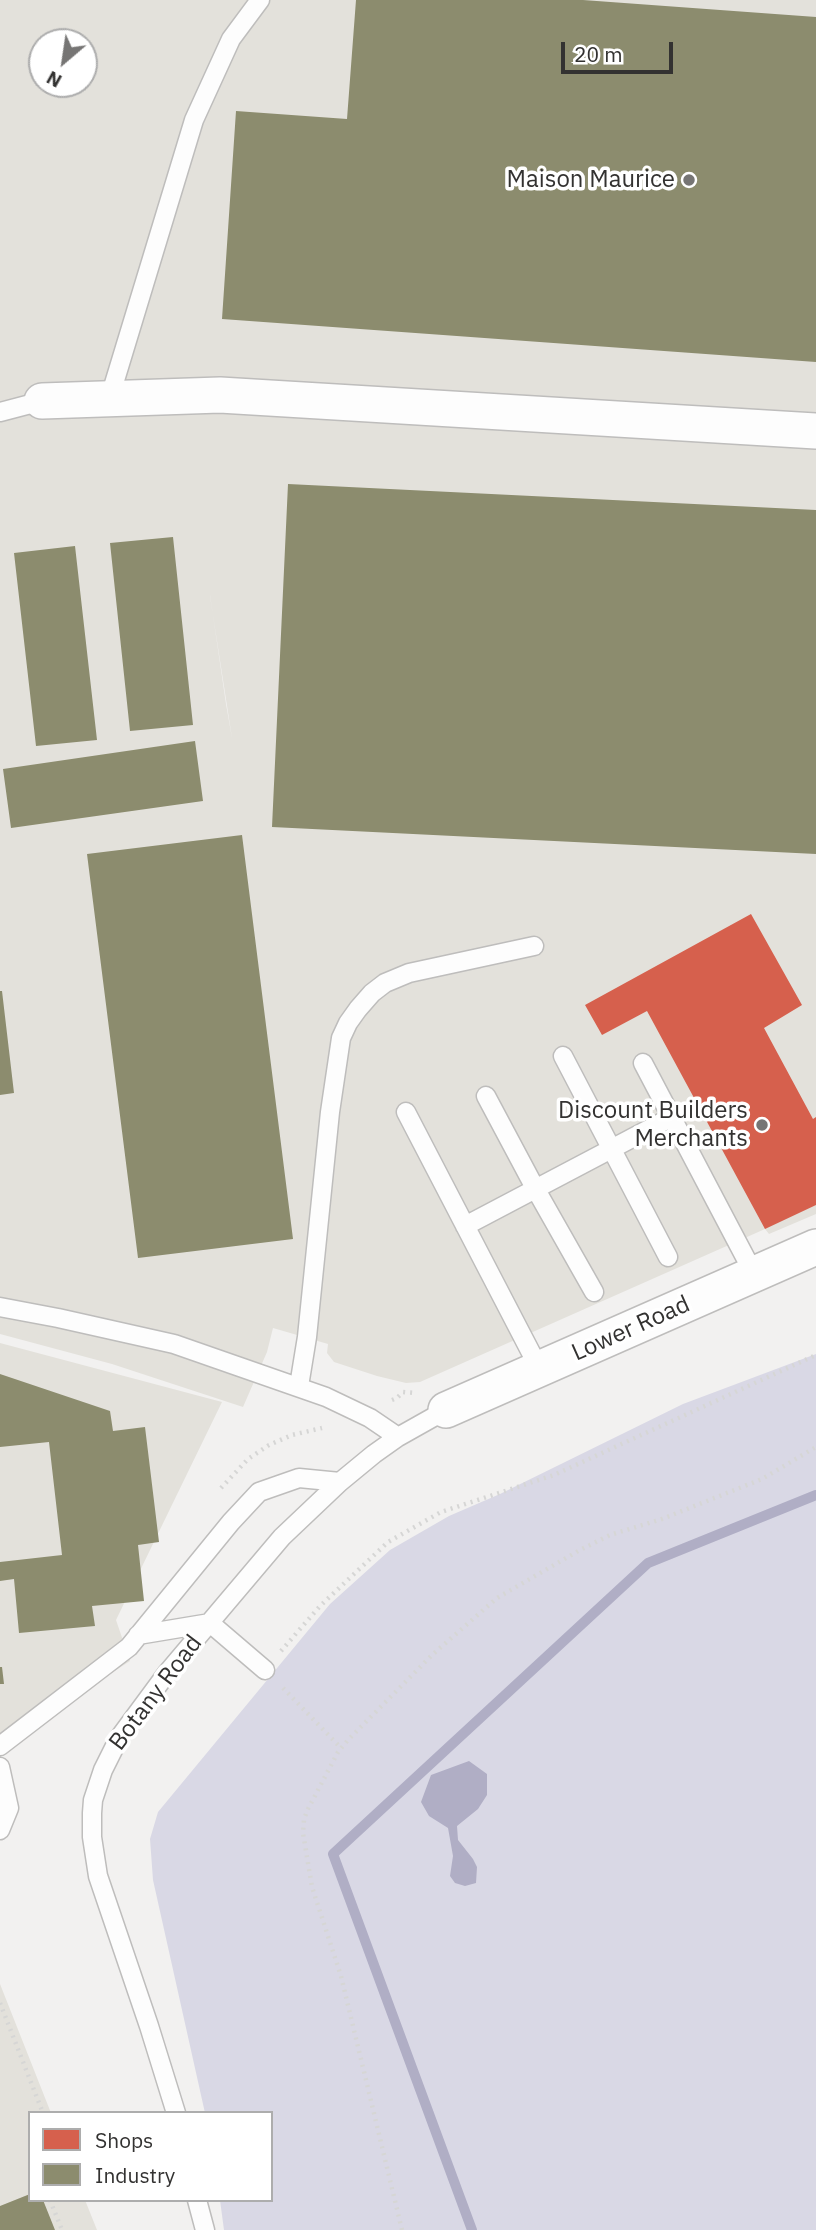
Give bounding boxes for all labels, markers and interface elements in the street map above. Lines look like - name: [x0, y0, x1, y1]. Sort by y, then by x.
- north arrow: [28, 28, 98, 98]
- scale bar: [564, 28, 676, 72]
- text: 20 m: [574, 40, 623, 68]
- text: N: [42, 66, 66, 93]
- place label: Maison Maurice: [506, 166, 675, 194]
- marker: Maison Maurice: [681, 172, 697, 188]
- place label: Discount Builders Merchants: [558, 1097, 748, 1153]
- marker: Discount Builders Merchants: [754, 1117, 770, 1133]
- street label: Lower Road: [567, 1290, 695, 1368]
- street label: Botany Road: [103, 1630, 209, 1756]
- legend: [28, 2111, 273, 2202]
- text: Shops: [95, 2126, 153, 2154]
- text: Industry: [95, 2161, 175, 2189]

